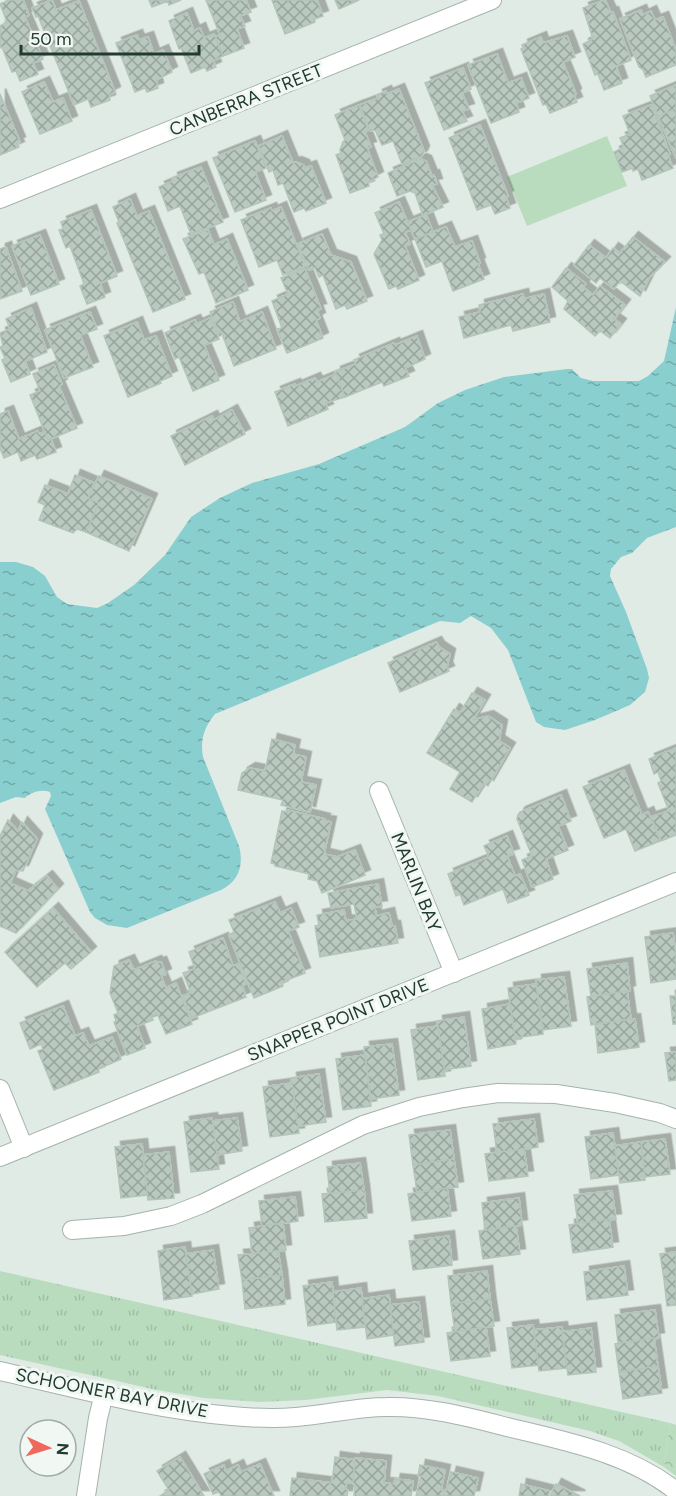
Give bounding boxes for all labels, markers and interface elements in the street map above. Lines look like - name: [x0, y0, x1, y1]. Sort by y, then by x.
- scale bar: [21, 18, 200, 56]
- text: 50 m: [30, 28, 72, 50]
- street label: CANBERRA STREET: [166, 59, 326, 141]
- street label: MARLIN BAY: [386, 829, 446, 935]
- street label: SNAPPER POINT DRIVE: [244, 974, 432, 1066]
- street label: SCHOONER BAY DRIVE: [14, 1364, 210, 1422]
- north arrow: [18, 1418, 78, 1478]
- text: N: [53, 1442, 72, 1456]

